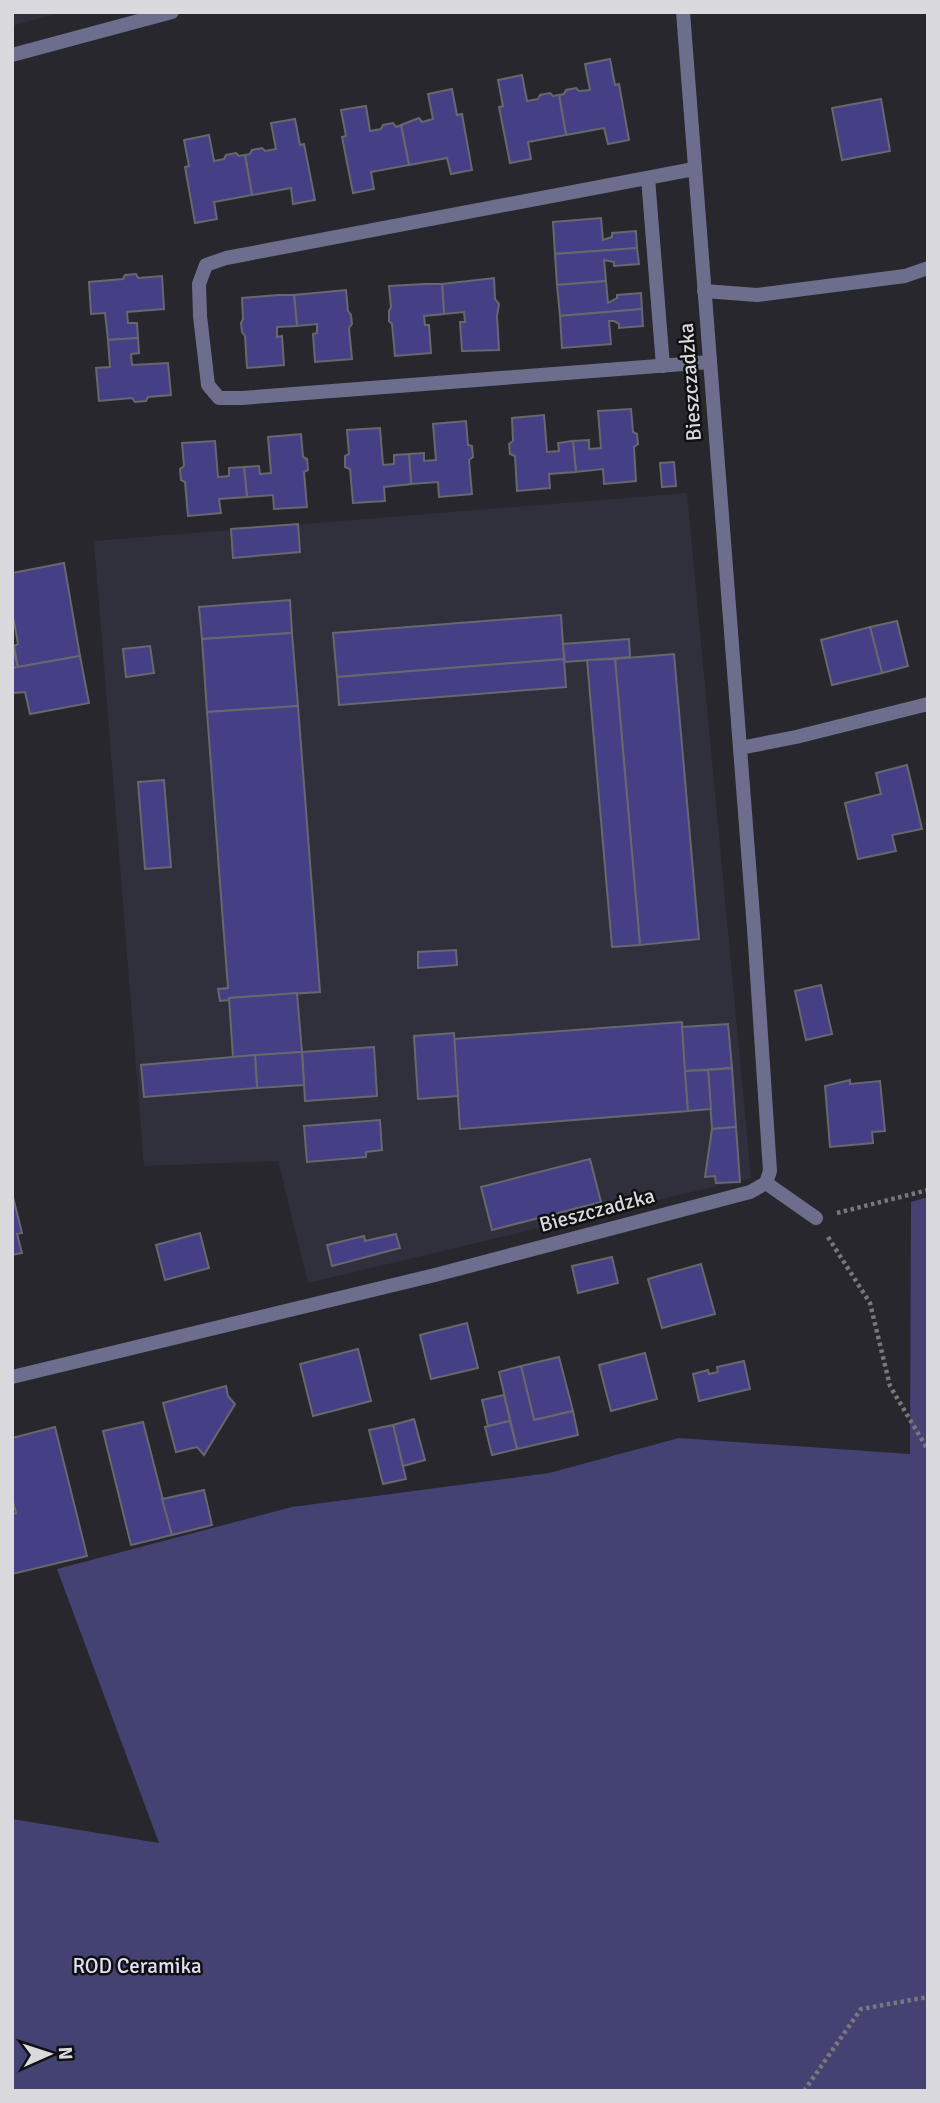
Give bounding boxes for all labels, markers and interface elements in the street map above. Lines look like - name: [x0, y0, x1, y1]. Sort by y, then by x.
- street label: Bieszczadzka: [673, 322, 707, 442]
- street label: Bieszczadzka: [536, 1182, 658, 1238]
- park label: ROD Ceramika: [72, 1953, 202, 1979]
- north arrow: [14, 2019, 84, 2089]
- text: N: [53, 2046, 77, 2060]

